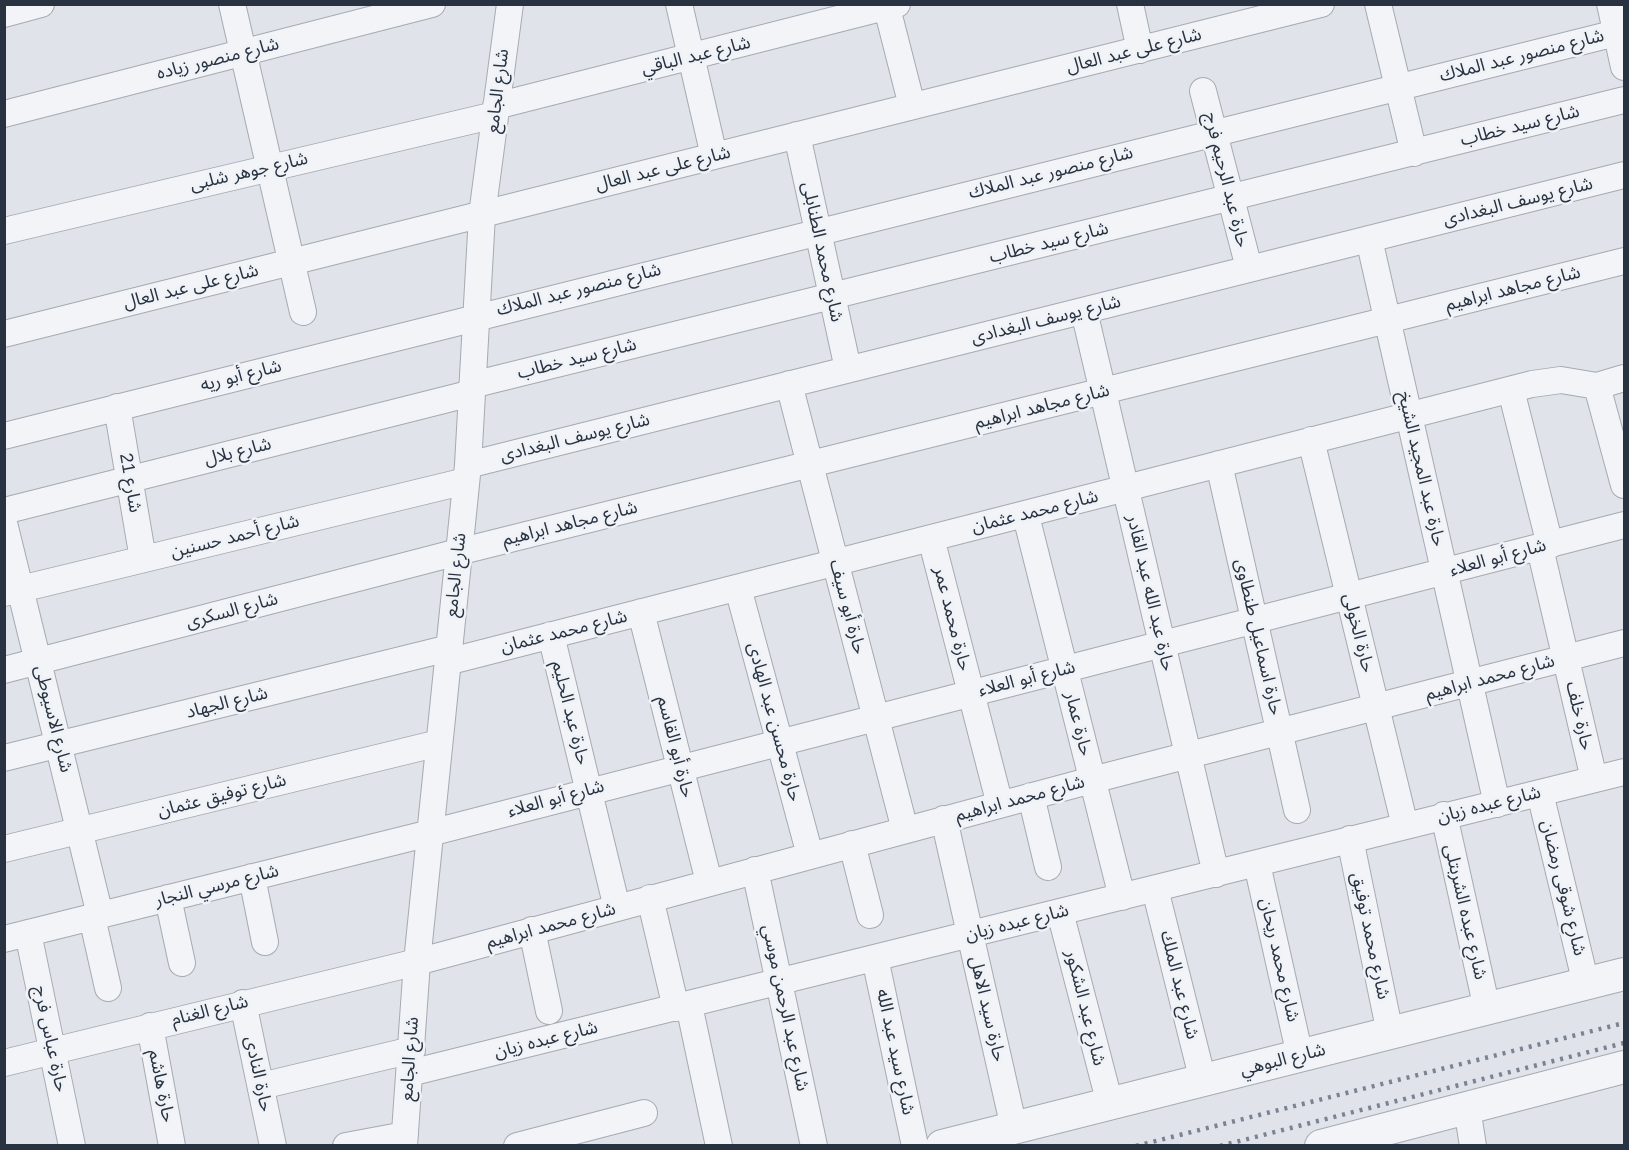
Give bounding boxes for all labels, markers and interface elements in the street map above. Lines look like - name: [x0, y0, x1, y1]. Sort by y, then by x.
- street label: شارع على عبد العال: [1064, 24, 1204, 78]
- street label: شارع منصور عبد الملاك: [1438, 25, 1606, 87]
- street label: شارع عبد الباقي: [639, 32, 753, 80]
- street label: شارع منصور زياده: [155, 33, 281, 85]
- street label: شارع الجامع: [482, 48, 514, 134]
- street label: شارع سيد خطاب: [1458, 101, 1582, 151]
- street label: حارة عبد الرحيم فرج: [1199, 110, 1253, 250]
- street label: شارع على عبد العال: [593, 142, 733, 196]
- street label: شارع منصور عبد الملاك: [967, 142, 1135, 204]
- street label: شارع جوهر شلبى: [188, 148, 310, 196]
- street label: شارع يوسف البغدادى: [1441, 173, 1595, 231]
- street label: شارع محمد الطنابلى: [797, 180, 847, 324]
- street label: شارع سيد خطاب: [987, 218, 1111, 268]
- street label: شارع منصور عبد الملاك: [495, 259, 663, 321]
- street label: شارع على عبد العال: [121, 260, 261, 314]
- street label: شارع مجاهد ابراهيم: [1443, 262, 1583, 316]
- street label: شارع يوسف البغدادى: [969, 291, 1123, 349]
- street label: شارع سيد خطاب: [515, 334, 639, 384]
- street label: شارع أبو ريه: [198, 355, 284, 397]
- street label: شارع مجاهد ابراهيم: [972, 380, 1112, 434]
- street label: حارة عبد المجيد الشيخ: [1393, 389, 1449, 549]
- street label: شارع يوسف البغدادى: [498, 409, 652, 467]
- street label: شارع بلال: [202, 433, 274, 471]
- street label: شارع 21: [114, 452, 146, 514]
- street label: شارع محمد عثمان: [969, 486, 1101, 538]
- street label: شارع مجاهد ابراهيم: [500, 497, 640, 551]
- street label: شارع أحمد حسنين: [168, 511, 302, 563]
- street label: حارة عبد الله عبد القادر: [1121, 513, 1179, 673]
- street label: شارع الجامع: [441, 532, 471, 618]
- street label: شارع أبو العلاء: [1447, 535, 1549, 581]
- street label: حارة أبو سيف: [824, 557, 870, 657]
- street label: حارة اسماعيل طنطاوى: [1229, 557, 1287, 717]
- street label: حارة محمد عمر: [929, 565, 975, 673]
- street label: شارع السكرى: [184, 588, 280, 634]
- street label: حارة الخولى: [1338, 591, 1378, 675]
- street label: شارع محمد عثمان: [498, 606, 630, 658]
- street label: حارة محسن عبد الهادى: [742, 640, 806, 804]
- street label: شارع محمد ابراهيم: [1423, 650, 1557, 706]
- street label: شارع أبو العلاء: [976, 657, 1078, 701]
- street label: حارة عبد الحليم: [547, 659, 593, 767]
- street label: شارع الاسيوطى: [29, 663, 77, 775]
- street label: حارة خلف: [1561, 680, 1597, 752]
- street label: شارع الجهاد: [184, 682, 270, 724]
- street label: حارة عمار: [1060, 690, 1096, 758]
- street label: حارة أبو القاسم: [652, 694, 698, 800]
- street label: شارع توفيق عثمان: [155, 770, 289, 822]
- street label: شارع محمد ابراهيم: [953, 771, 1087, 827]
- street label: شارع أبو العلاء: [505, 776, 607, 822]
- street label: شارع عبده زيان: [1435, 782, 1543, 828]
- street label: شارع شوقى رمضان: [1536, 818, 1590, 958]
- street label: شارع عبده الشربتلى: [1439, 842, 1491, 982]
- street label: شارع مرسي النجار: [153, 860, 281, 912]
- street label: شارع محمد توفيق: [1346, 871, 1394, 1001]
- street label: شارع محمد ريحان: [1254, 896, 1304, 1024]
- street label: شارع محمد ابراهيم: [484, 898, 618, 954]
- street label: شارع عبده زيان: [963, 900, 1071, 946]
- street label: شارع عبد الرحمن موسي: [757, 923, 813, 1093]
- street label: شارع عبد الملك: [1155, 928, 1203, 1042]
- street label: شارع عبد الشكور: [1060, 948, 1110, 1068]
- street label: حارة سيد الاهل: [964, 954, 1010, 1064]
- street label: حارة عباس فرج: [28, 984, 72, 1094]
- street label: شارع سيد عبد الله: [871, 987, 919, 1117]
- street label: شارع الغنام: [169, 991, 251, 1031]
- street label: شارع الجامع: [396, 1016, 424, 1102]
- street label: شارع عبده زيان: [492, 1017, 600, 1063]
- street label: حارة النادى: [239, 1034, 277, 1114]
- street label: شارع البوهي: [1238, 1039, 1328, 1081]
- street label: حارة هاشم: [143, 1048, 179, 1124]

